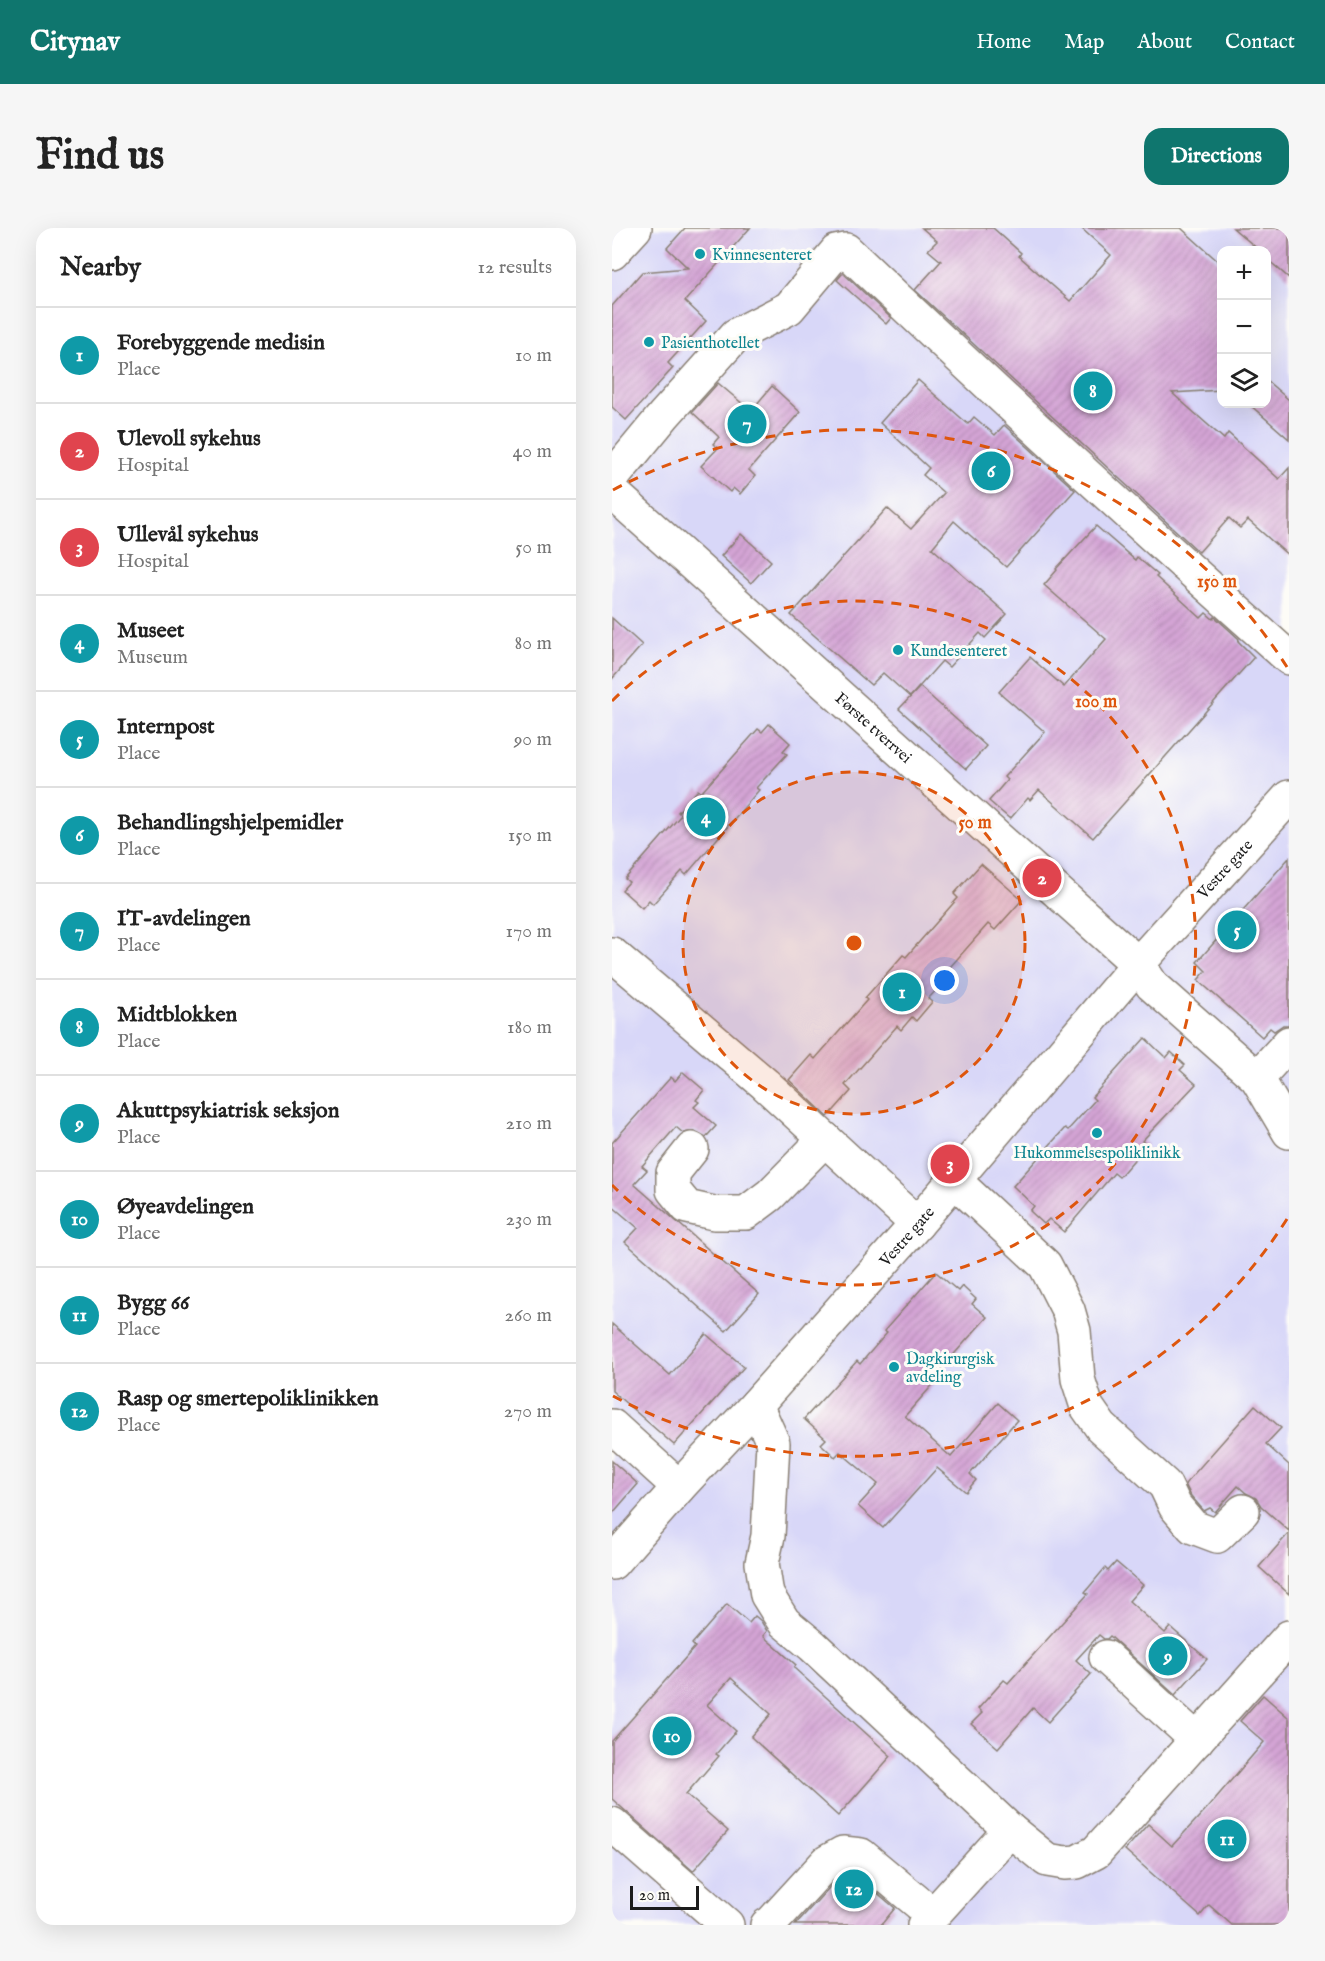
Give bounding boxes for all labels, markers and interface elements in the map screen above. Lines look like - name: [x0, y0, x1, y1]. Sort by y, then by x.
- text: Citynav: [30, 25, 120, 60]
- text: Home: [976, 29, 1031, 56]
- text: Map: [1064, 29, 1104, 56]
- text: About: [1137, 29, 1192, 56]
- text: Contact: [1225, 29, 1295, 56]
- button: Directions: [1144, 128, 1289, 185]
- text: Find us: [36, 130, 164, 183]
- place label: Kvinnesenteret: [712, 246, 812, 266]
- map controls: [1217, 246, 1271, 408]
- button: +: [1217, 246, 1271, 300]
- marker: Kvinnesenteret: [693, 247, 707, 261]
- text: Nearby: [60, 251, 141, 284]
- text: 12 results: [477, 255, 552, 280]
- button: −: [1217, 300, 1271, 354]
- text: Forebyggende medisin: [117, 329, 325, 357]
- place label: Pasienthotellet: [661, 334, 760, 354]
- marker: Pasienthotellet: [642, 335, 656, 349]
- text: 1: [76, 343, 83, 368]
- text: 10 m: [515, 343, 552, 368]
- button: layers: [1217, 354, 1271, 408]
- text: Place: [117, 357, 160, 382]
- pin: 8: [1074, 368, 1112, 414]
- pin: 7: [728, 402, 766, 446]
- text: Ulevoll sykehus: [117, 425, 261, 453]
- text: 2: [75, 439, 84, 464]
- text: 40 m: [513, 439, 552, 464]
- pin: 6: [972, 448, 1010, 494]
- text: Hospital: [117, 453, 189, 478]
- text: Ullevål sykehus: [117, 521, 259, 549]
- text: 3: [76, 535, 83, 560]
- text: 50 m: [515, 535, 552, 560]
- text: Hospital: [117, 549, 189, 574]
- text: 150 m: [1197, 571, 1237, 594]
- text: Museet: [117, 617, 184, 645]
- text: 4: [75, 631, 84, 656]
- text: 80 m: [515, 631, 552, 656]
- place label: Kundesenteret: [910, 642, 1008, 662]
- marker: Kundesenteret: [891, 643, 905, 657]
- text: Museum: [117, 645, 188, 670]
- street label: Første tverrvei: [830, 689, 915, 768]
- text: 100 m: [1075, 691, 1117, 714]
- text: Internpost: [117, 713, 215, 741]
- text: 5: [76, 727, 83, 752]
- text: 90 m: [514, 727, 552, 752]
- text: Place: [117, 741, 160, 766]
- pin: 4: [686, 794, 725, 840]
- text: Behandlingshjelpemidler: [117, 809, 343, 837]
- text: 50 m: [958, 812, 992, 835]
- text: 6: [75, 823, 84, 848]
- text: 150 m: [508, 823, 552, 848]
- street label: Vestre gate: [1193, 836, 1258, 904]
- text: Place: [117, 837, 160, 862]
- pin: 2: [1022, 856, 1062, 900]
- text: IT-avdelingen: [117, 905, 251, 933]
- pin: 5: [1218, 908, 1256, 952]
- text: 7: [75, 919, 84, 944]
- text: 170 m: [506, 919, 552, 944]
- text: Place: [117, 933, 160, 958]
- centre of rings: [844, 933, 864, 953]
- your location: [930, 966, 959, 995]
- pin: 1: [882, 970, 922, 1014]
- text: Midtblokken: [117, 1001, 237, 1029]
- text: 8: [76, 1015, 83, 1040]
- text: 180 m: [507, 1015, 552, 1040]
- text: Place: [117, 1029, 160, 1054]
- text: Akuttpsykiatrisk seksjon: [117, 1097, 339, 1125]
- text: 9: [75, 1111, 84, 1136]
- text: 210 m: [506, 1111, 552, 1136]
- text: Place: [117, 1125, 160, 1150]
- marker: Hukommelsespoliklinikk: [1090, 1126, 1104, 1140]
- pin: 3: [930, 1142, 970, 1186]
- place label: Hukommelsespoliklinikk: [1014, 1144, 1181, 1164]
- text: Øyeavdelingen: [117, 1193, 254, 1221]
- street label: Vestre gate: [875, 1203, 939, 1272]
- text: 10: [71, 1207, 88, 1232]
- text: 230 m: [506, 1207, 552, 1232]
- text: Place: [117, 1221, 160, 1246]
- text: Bygg 66: [117, 1289, 189, 1317]
- text: 11: [72, 1303, 87, 1328]
- text: 260 m: [505, 1303, 552, 1328]
- text: Place: [117, 1317, 160, 1342]
- place label: Dagkirurgisk avdeling: [906, 1350, 995, 1388]
- marker: Dagkirurgisk avdeling: [887, 1360, 901, 1374]
- text: Rasp og smertepoliklinikken: [117, 1385, 379, 1413]
- text: 12: [71, 1399, 88, 1424]
- text: 270 m: [504, 1399, 552, 1424]
- text: Place: [117, 1413, 160, 1438]
- pin: 9: [1148, 1634, 1188, 1678]
- pin: 10: [652, 1714, 692, 1758]
- pin: 11: [1208, 1816, 1246, 1862]
- pin: 12: [834, 1866, 874, 1912]
- scale bar: [630, 1883, 699, 1910]
- text: 20 m: [639, 1886, 670, 1906]

